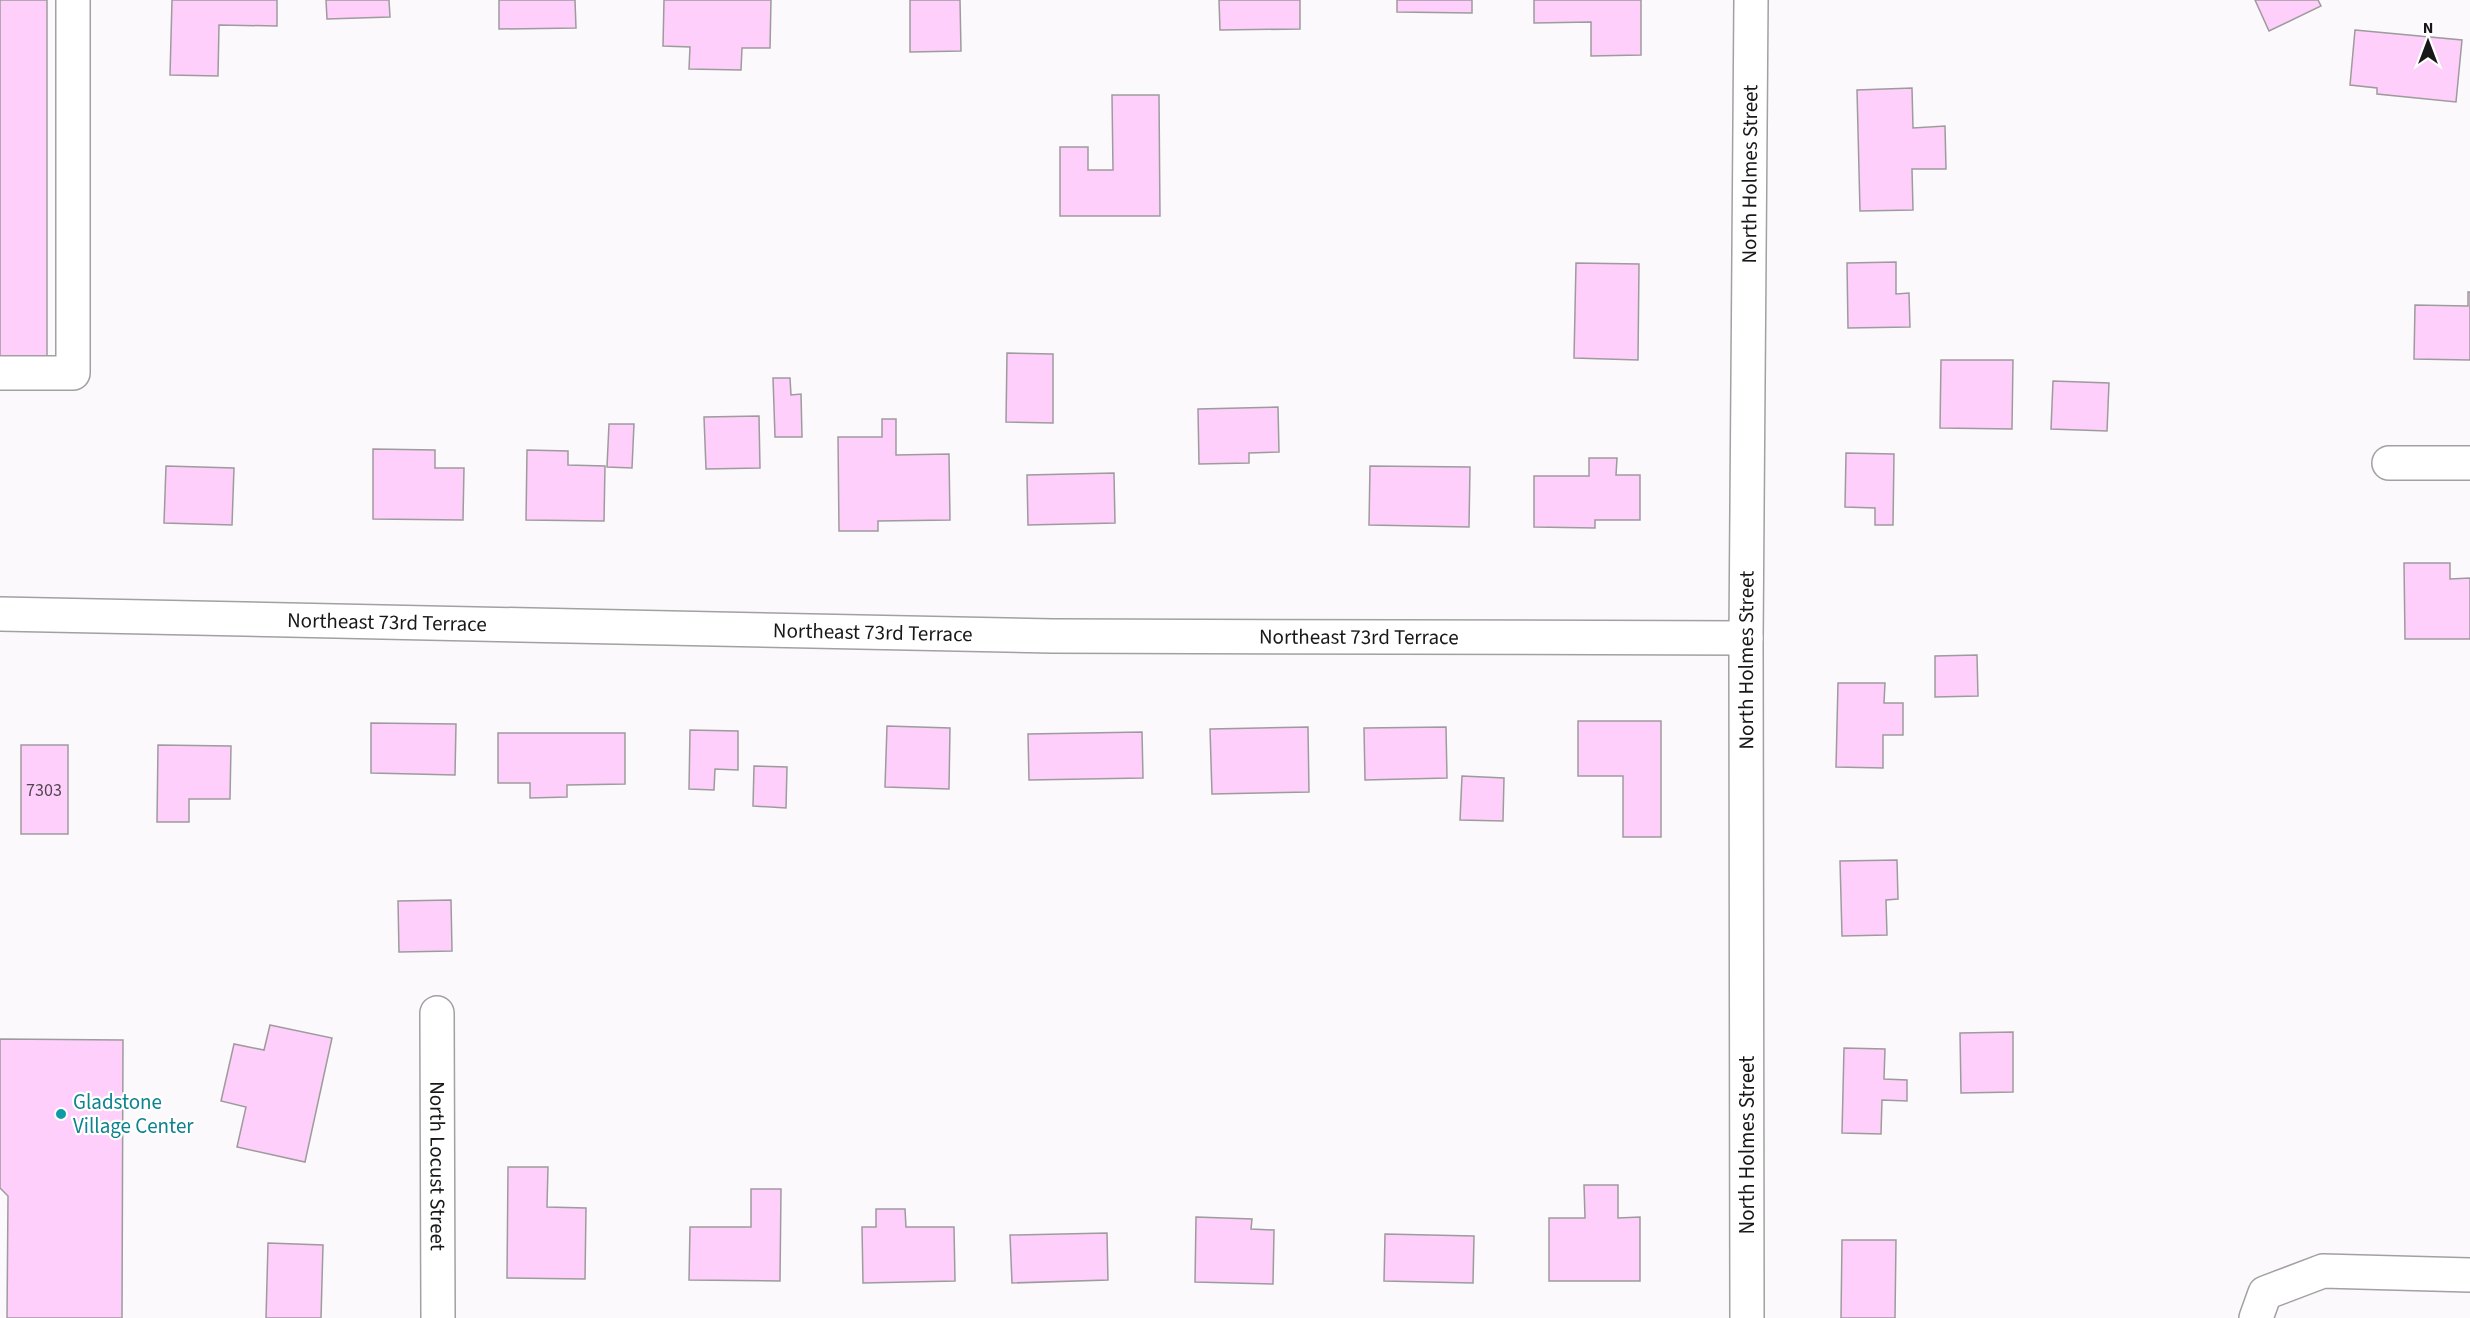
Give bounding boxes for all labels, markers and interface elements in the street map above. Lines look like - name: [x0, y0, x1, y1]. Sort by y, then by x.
- north arrow: [2398, 12, 2458, 72]
- text: N: [2423, 17, 2433, 39]
- street label: North Holmes Street: [1734, 84, 1765, 264]
- street label: North Holmes Street: [1731, 570, 1762, 750]
- street label: Northeast 73rd Terrace: [287, 605, 487, 639]
- street label: Northeast 73rd Terrace: [773, 615, 973, 649]
- street label: Northeast 73rd Terrace: [1259, 622, 1459, 652]
- house number: 7303: [26, 778, 62, 803]
- street label: North Holmes Street: [1732, 1056, 1762, 1234]
- street label: North Locust Street: [422, 1081, 453, 1251]
- place label: Gladstone Village Center: [73, 1087, 194, 1141]
- marker: Gladstone Village Center: [54, 1107, 68, 1121]

